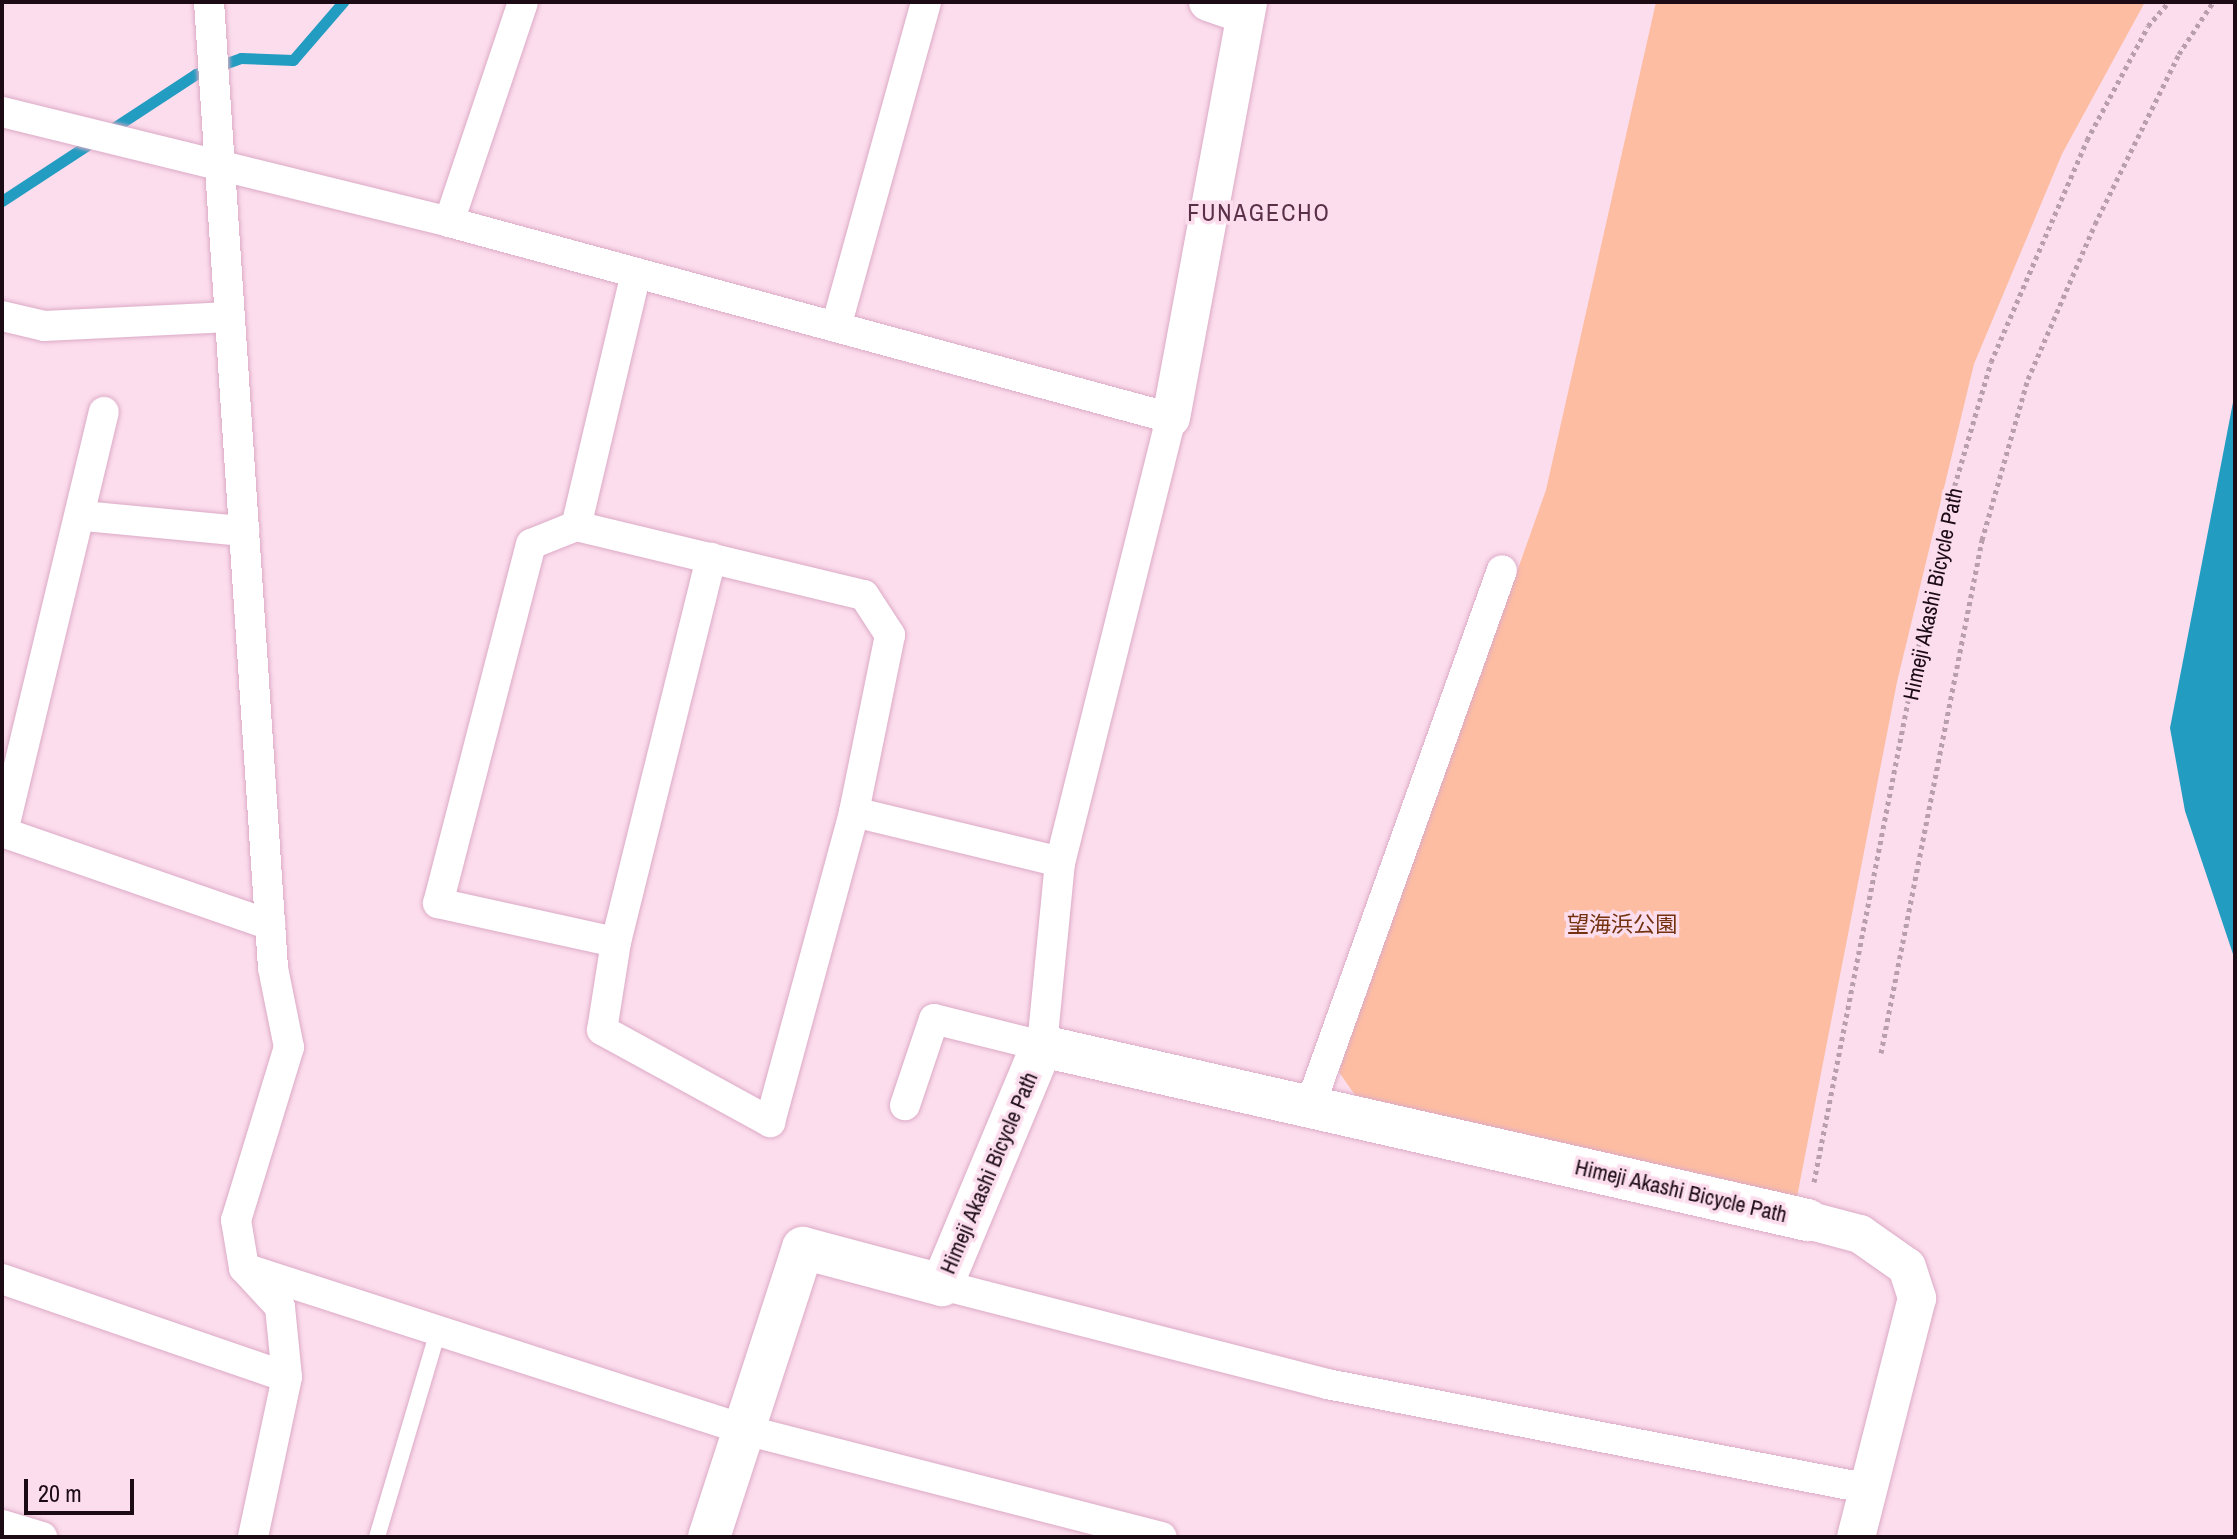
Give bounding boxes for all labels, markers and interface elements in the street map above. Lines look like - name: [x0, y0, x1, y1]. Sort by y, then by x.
- district label: FUNAGECHO: [1187, 199, 1331, 227]
- street label: Himeji Akashi Bicycle Path: [1897, 485, 1969, 703]
- park label: 望海浜公園: [1567, 912, 1677, 938]
- street label: Himeji Akashi Bicycle Path: [934, 1068, 1044, 1278]
- street label: Himeji Akashi Bicycle Path: [1572, 1154, 1790, 1228]
- scale bar: [28, 1463, 138, 1513]
- text: 20 m: [38, 1477, 82, 1509]

